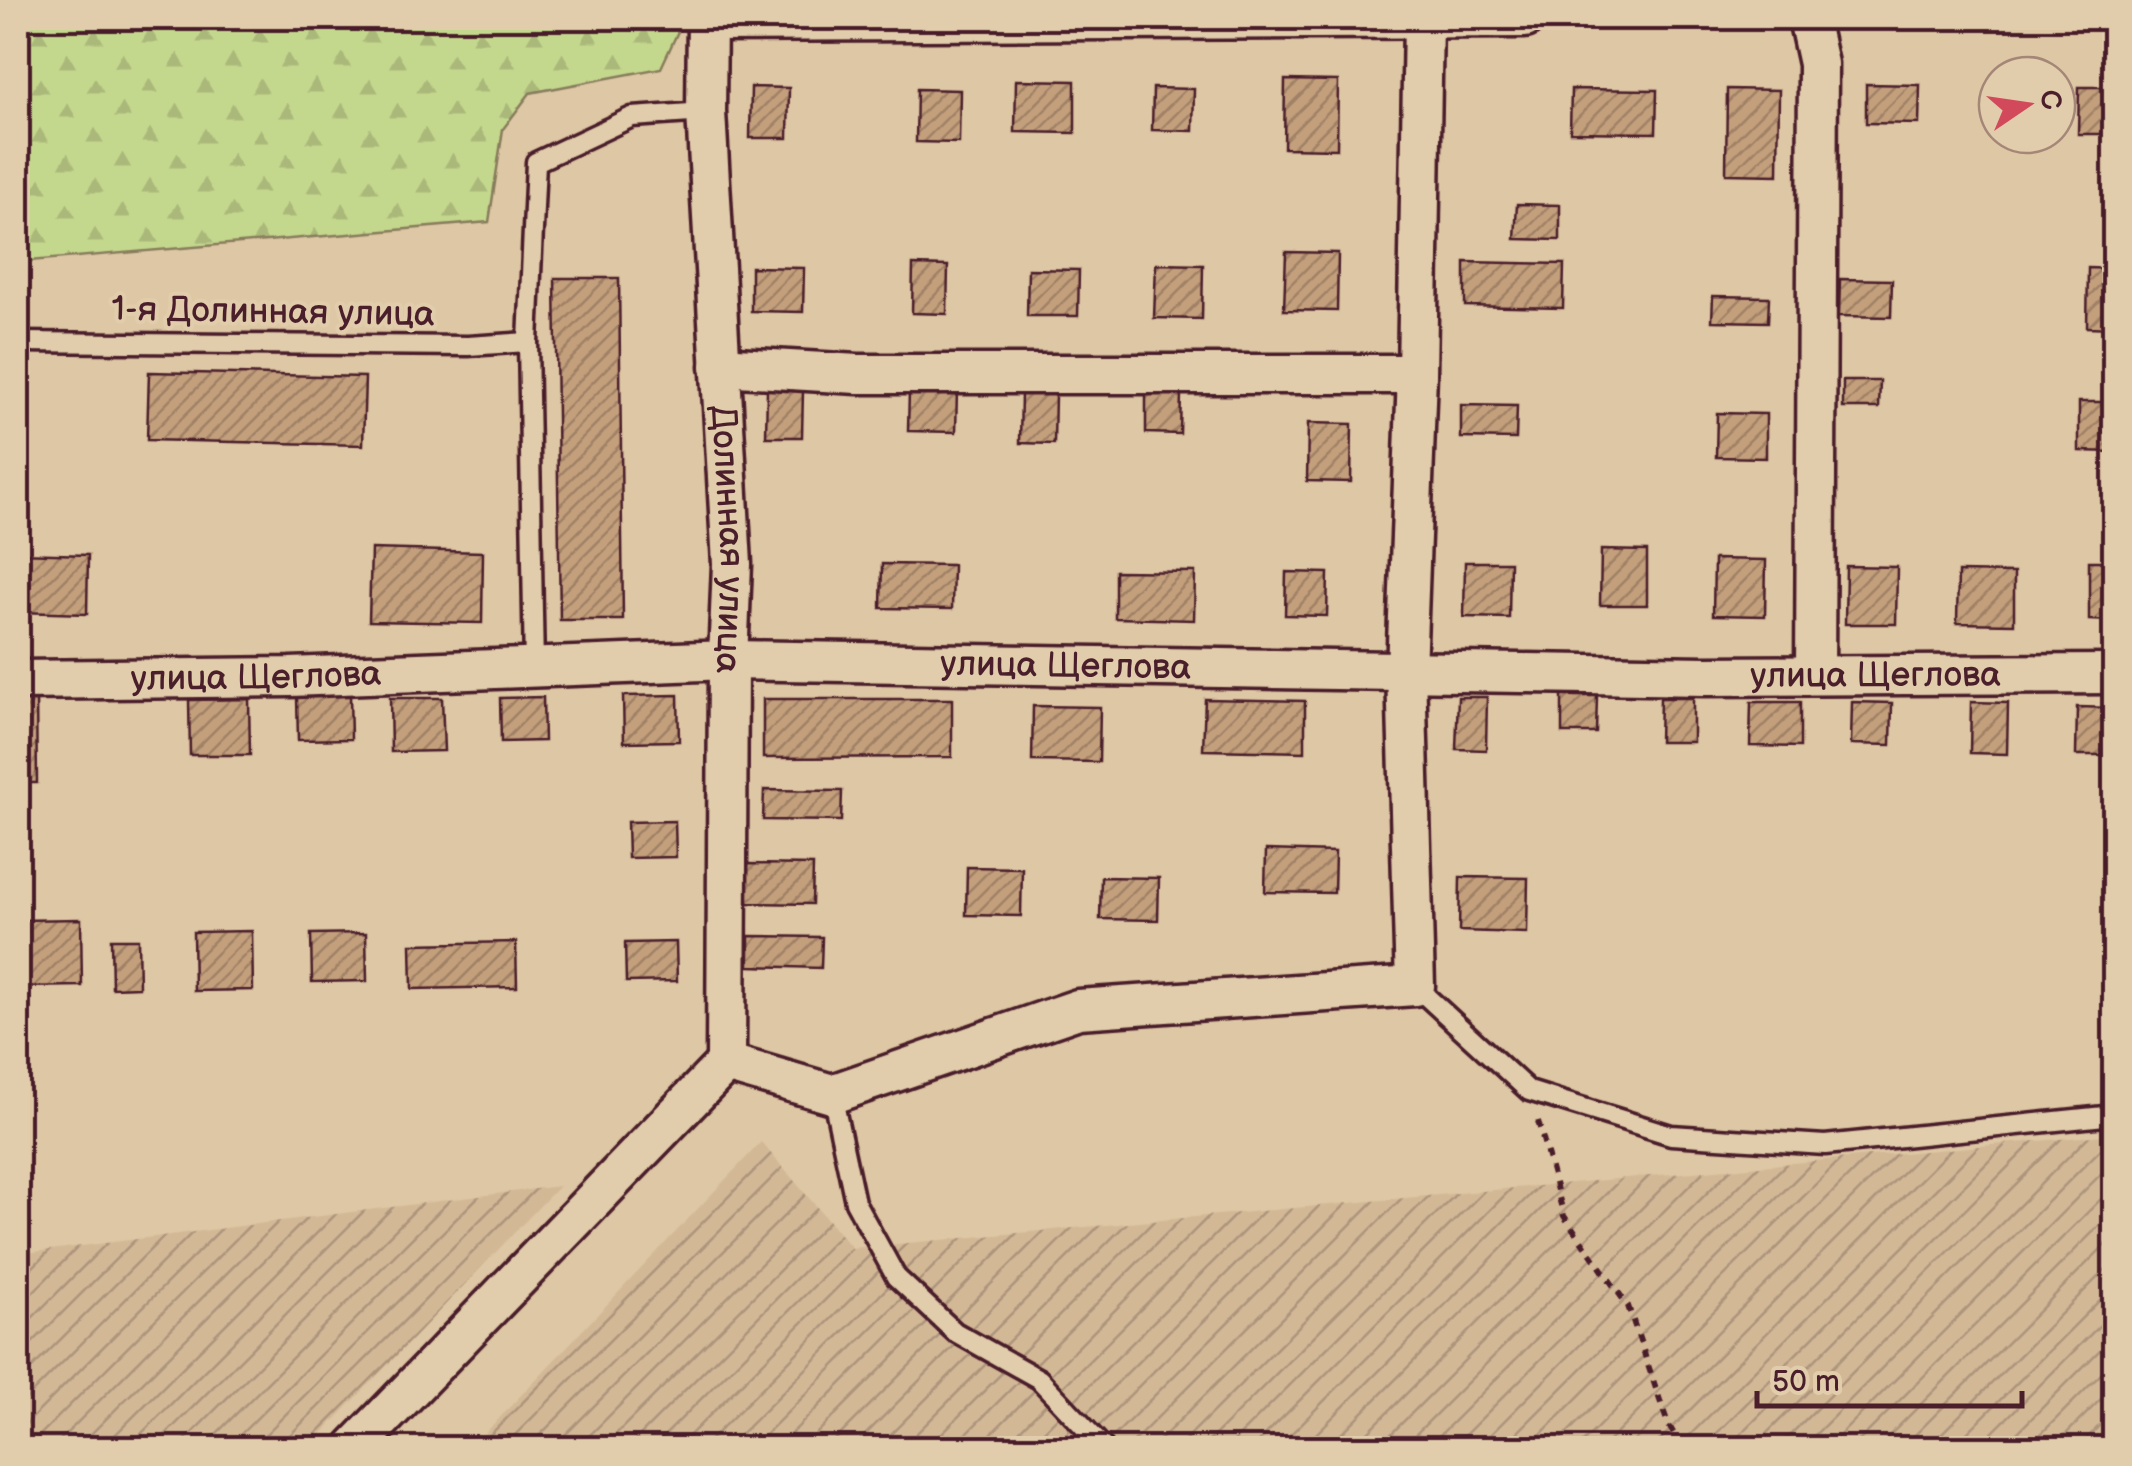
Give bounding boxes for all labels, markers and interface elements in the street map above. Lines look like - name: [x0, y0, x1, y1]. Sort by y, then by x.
- north arrow: [1977, 55, 2077, 155]
- text: С: [2032, 87, 2068, 113]
- street label: 1-я Долинная улица: [111, 288, 435, 336]
- street label: Долинная улица: [701, 404, 754, 674]
- street label: улица Щеглова: [940, 642, 1192, 689]
- street label: улица Щеглова: [130, 652, 382, 700]
- street label: улица Щеглова: [1750, 653, 2001, 697]
- scale bar: [1757, 1346, 2022, 1408]
- text: 50 m: [1772, 1364, 1840, 1400]

